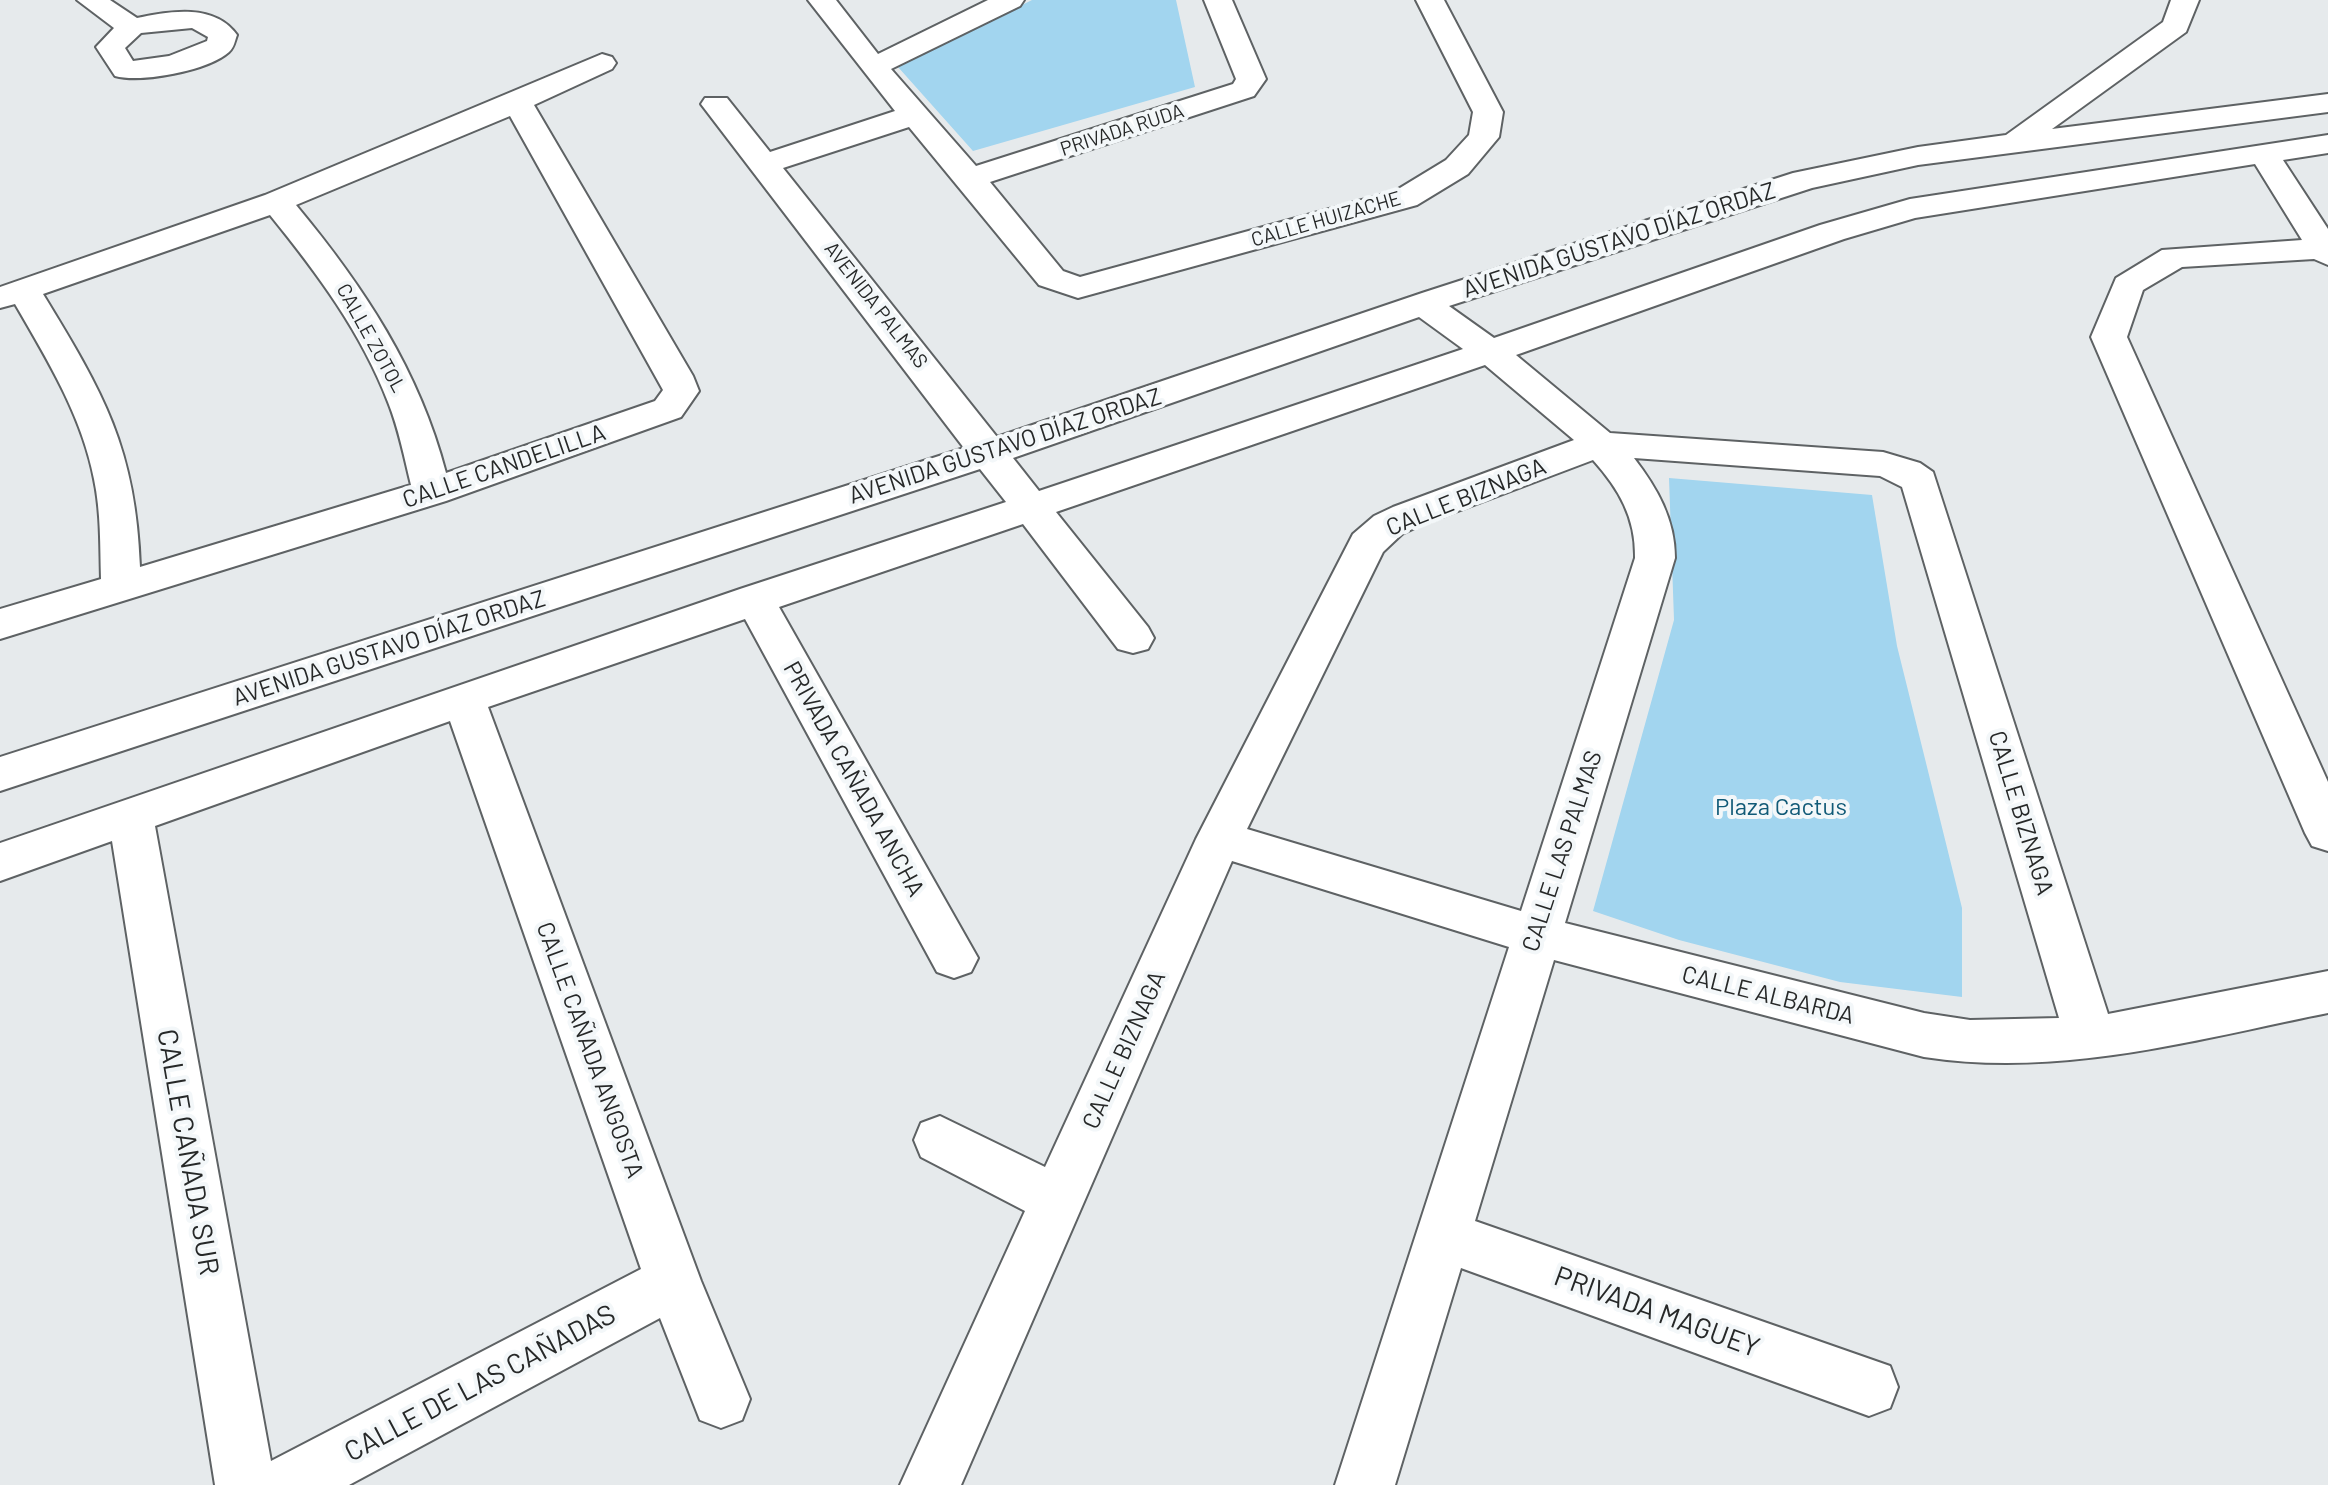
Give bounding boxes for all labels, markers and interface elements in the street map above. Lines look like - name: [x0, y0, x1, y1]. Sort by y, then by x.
- street label: PRIVADA RUDA: [1057, 99, 1187, 161]
- street label: AVENIDA GUSTAVO DÍAZ ORDAZ: [1459, 176, 1779, 304]
- street label: CALLE HUIZACHE: [1248, 186, 1404, 252]
- street label: AVENIDA PALMAS: [819, 237, 933, 373]
- street label: CALLE ZOTOL: [331, 279, 411, 397]
- street label: AVENIDA GUSTAVO DÍAZ ORDAZ: [845, 382, 1165, 510]
- street label: CALLE CANDELILLA: [399, 418, 609, 514]
- street label: CALLE BIZNAGA: [1382, 452, 1550, 542]
- street label: AVENIDA GUSTAVO DÍAZ ORDAZ: [229, 584, 549, 712]
- street label: PRIVADA CAÑADA ANCHA: [777, 656, 931, 902]
- street label: CALLE BIZNAGA: [1982, 728, 2060, 898]
- street label: CALLE LAS PALMAS: [1516, 747, 1608, 955]
- park label: Plaza Cactus: [1715, 793, 1847, 821]
- street label: CALLE CAÑADA ANGOSTA: [530, 918, 650, 1182]
- street label: CALLE ALBARDA: [1679, 960, 1857, 1030]
- street label: CALLE BIZNAGA: [1076, 967, 1172, 1133]
- street label: CALLE CAÑADA SUR: [150, 1026, 226, 1278]
- street label: PRIVADA MAGUEY: [1550, 1259, 1764, 1365]
- street label: CALLE DE LAS CAÑADAS: [339, 1297, 621, 1469]

